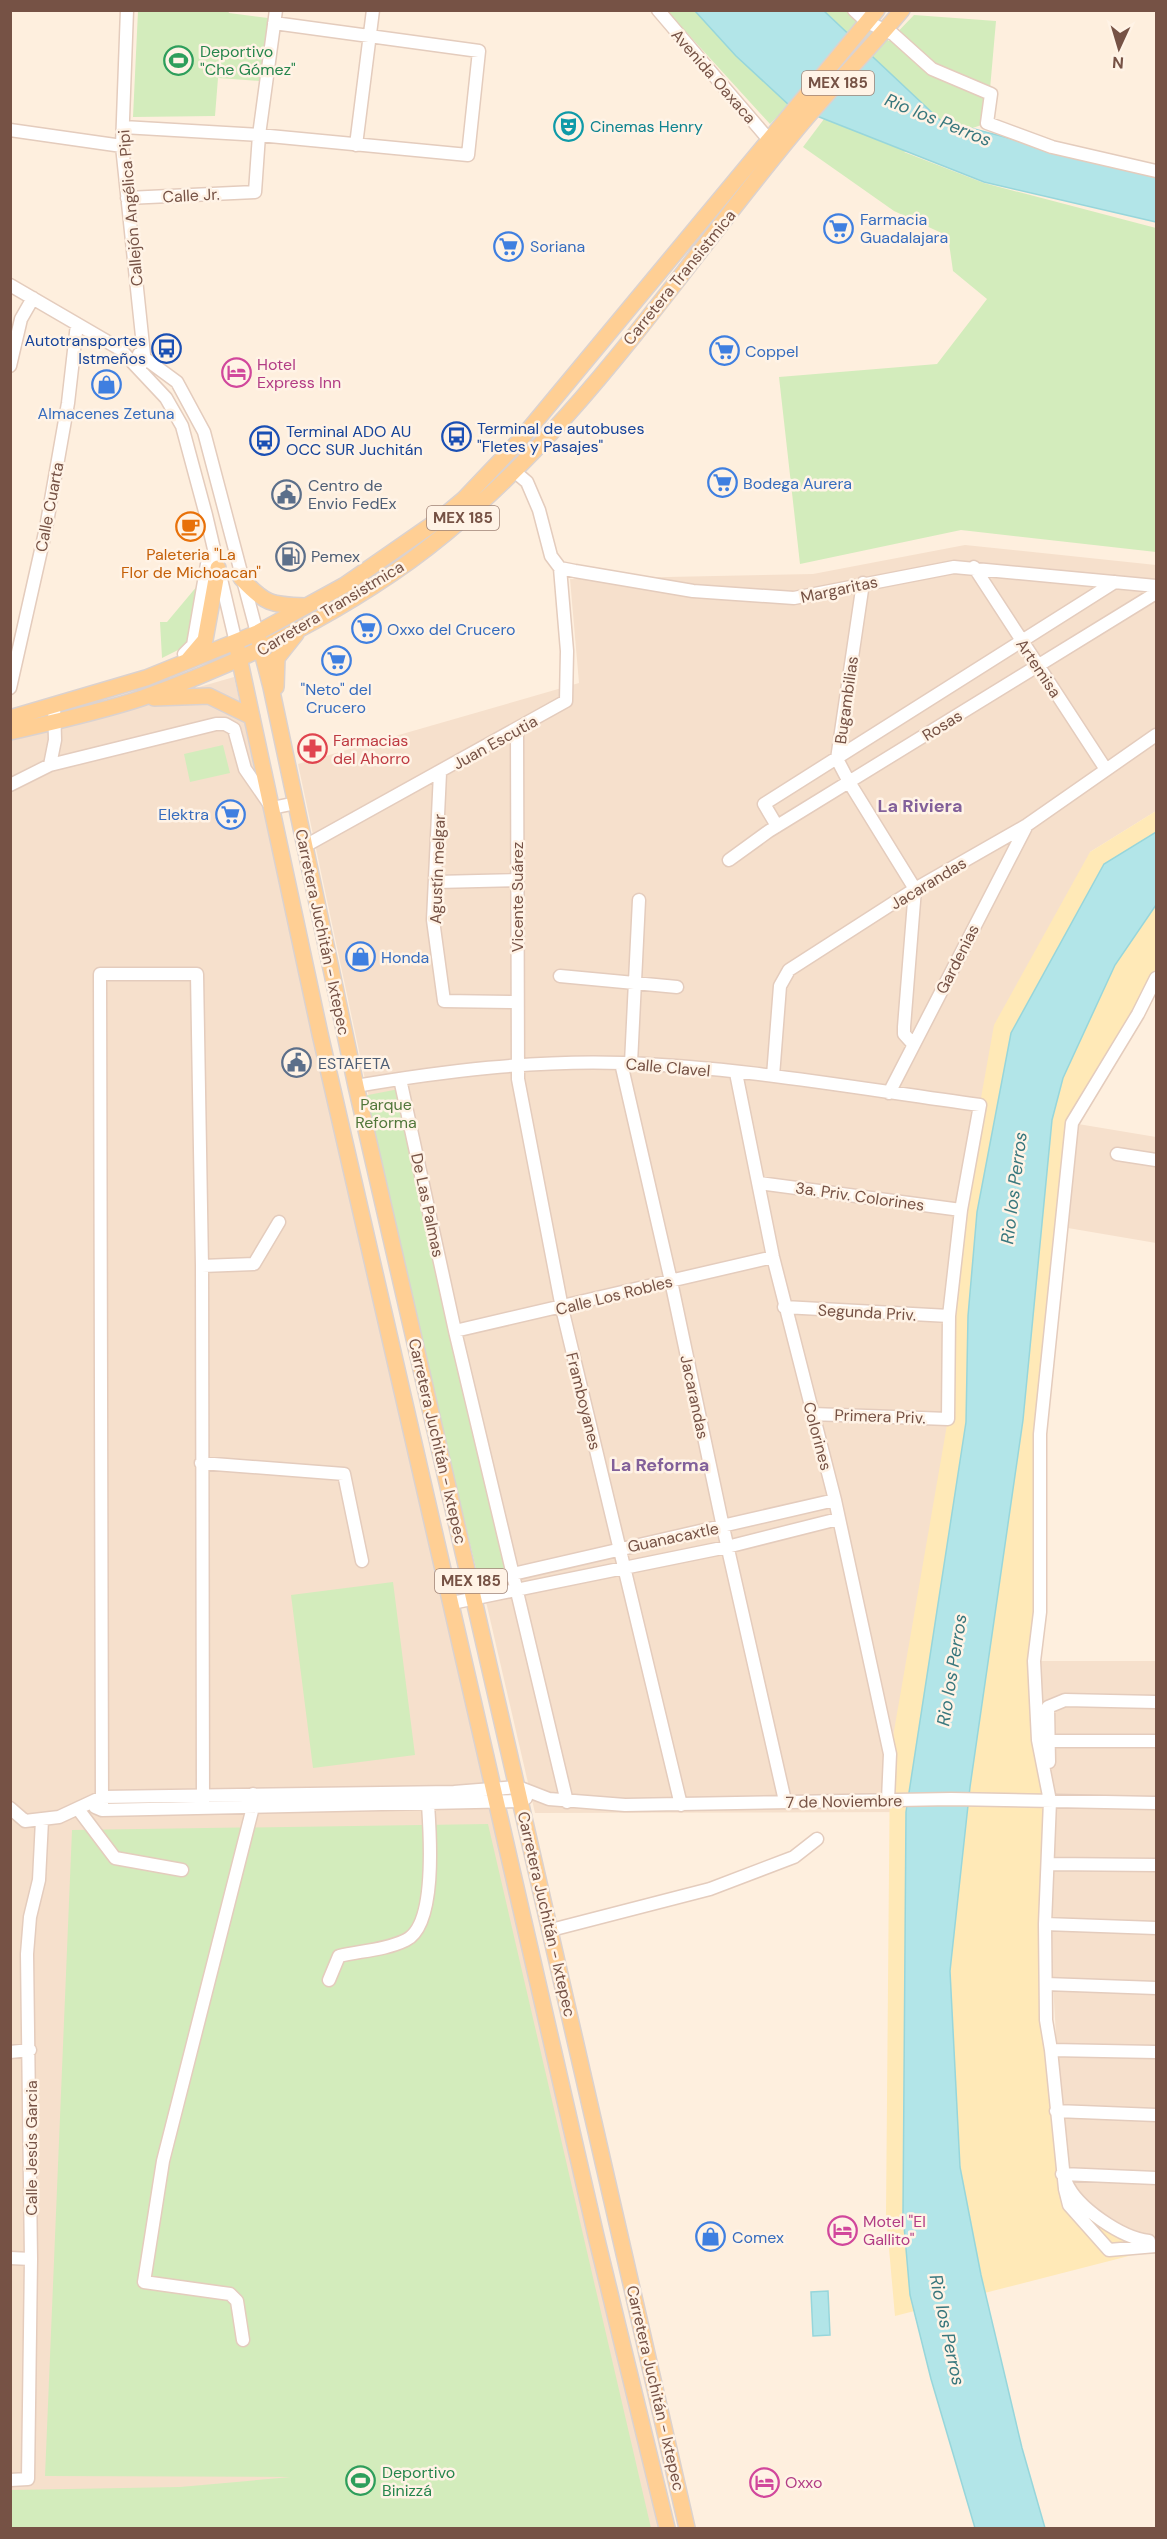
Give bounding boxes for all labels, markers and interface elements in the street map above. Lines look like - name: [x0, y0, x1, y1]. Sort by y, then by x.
- north arrow: [1089, 18, 1149, 78]
- street label: Avenida Oaxaca: [667, 25, 760, 128]
- place label: Deportivo "Che Gómez": [200, 41, 296, 80]
- sports icon: Deportivo "Che Gómez": [163, 44, 195, 76]
- text: N: [1111, 52, 1125, 73]
- road number: MEX 185: [802, 71, 874, 95]
- water label: Rio los Perros: [881, 88, 995, 152]
- theatre icon: Cinemas Henry: [553, 110, 585, 142]
- place label: Cinemas Henry: [590, 116, 703, 137]
- street label: Callejón Angélica Pipi: [113, 129, 148, 287]
- street label: Calle Jr.: [162, 184, 220, 207]
- street label: Carretera Transistmica: [618, 205, 740, 349]
- place label: Farmacia Guadalajara: [860, 209, 948, 248]
- supermarket icon: Farmacia Guadalajara: [823, 212, 855, 244]
- supermarket icon: Soriana: [493, 230, 525, 262]
- place label: Soriana: [530, 236, 585, 257]
- place label: Autotransportes Istmeños: [24, 330, 146, 369]
- bus stop icon: Autotransportes Istmeños: [151, 333, 183, 365]
- supermarket icon: Coppel: [708, 335, 740, 367]
- place label: Coppel: [745, 341, 799, 362]
- place label: Hotel Express Inn: [257, 354, 341, 393]
- hotel icon: Hotel Express Inn: [220, 357, 252, 389]
- shop icon: Almacenes Zetuna: [90, 369, 122, 401]
- place label: Almacenes Zetuna: [38, 403, 174, 424]
- place label: Terminal de autobuses "Fletes y Pasajes": [477, 418, 644, 457]
- place label: Terminal ADO AU OCC SUR Juchitán: [286, 421, 423, 460]
- bus stop icon: Terminal de autobuses "Fletes y Pasajes": [440, 421, 472, 453]
- bus stop icon: Terminal ADO AU OCC SUR Juchitán: [249, 424, 281, 456]
- street label: Calle Cuarta: [31, 460, 68, 554]
- supermarket icon: Bodega Aurera: [706, 467, 738, 499]
- place label: Bodega Aurera: [743, 473, 852, 494]
- place label: Centro de Envio FedEx: [308, 475, 396, 514]
- public building icon: Centro de Envio FedEx: [271, 478, 303, 510]
- road number: MEX 185: [427, 506, 499, 530]
- cafe icon: Paleteria "La Flor de Michoacan": [175, 510, 207, 542]
- fuel station icon: Pemex: [274, 540, 306, 572]
- place label: Paleteria "La Flor de Michoacan": [121, 544, 261, 583]
- place label: Pemex: [311, 546, 360, 567]
- street label: Carretera Transistmica: [253, 556, 408, 661]
- street label: Margaritas: [799, 571, 880, 608]
- supermarket icon: Oxxo del Crucero: [350, 613, 382, 645]
- place label: Oxxo del Crucero: [387, 619, 516, 640]
- street label: Artemisa: [1011, 635, 1066, 702]
- supermarket icon: "Neto" del Crucero: [320, 645, 352, 677]
- street label: Bugambilias: [830, 655, 863, 745]
- place label: "Neto" del Crucero: [301, 679, 371, 718]
- street label: Rosas: [918, 705, 966, 746]
- street label: Juan Escutia: [449, 711, 541, 774]
- place label: Farmacias del Ahorro: [333, 730, 410, 769]
- pharmacy icon: Farmacias del Ahorro: [296, 733, 328, 765]
- district label: La Riviera: [878, 794, 962, 818]
- supermarket icon: Elektra: [214, 798, 246, 830]
- place label: Elektra: [158, 804, 209, 825]
- street label: Agustín melgar: [425, 814, 450, 924]
- street label: Carretera Juchitán - Ixtepec: [290, 827, 355, 1037]
- street label: Vicente Suárez: [507, 842, 528, 952]
- street label: Jacarandas: [886, 852, 970, 914]
- street label: Gardenias: [931, 921, 984, 998]
- shop icon: Honda: [344, 941, 376, 973]
- place label: Honda: [381, 947, 429, 968]
- public building icon: ESTAFETA: [281, 1047, 313, 1079]
- place label: ESTAFETA: [318, 1053, 391, 1074]
- street label: Calle Clavel: [625, 1053, 711, 1082]
- park label: Parque Reforma: [355, 1094, 417, 1133]
- water label: Rio los Perros: [995, 1130, 1033, 1246]
- street label: De Las Palmas: [406, 1151, 449, 1259]
- street label: 3a. Priv. Colorines: [794, 1177, 926, 1216]
- street label: Calle Los Robles: [553, 1271, 675, 1320]
- street label: Segunda Priv.: [817, 1299, 917, 1326]
- street label: Carretera Juchitán - Ixtepec: [404, 1336, 471, 1546]
- street label: Framboyanes: [561, 1350, 606, 1452]
- street label: Jacarandas: [675, 1353, 714, 1441]
- street label: Colorines: [798, 1400, 837, 1473]
- street label: Primera Priv.: [834, 1404, 926, 1429]
- district label: La Reforma: [611, 1453, 709, 1477]
- street label: Guanacaxtle: [626, 1518, 721, 1557]
- road number: MEX 185: [435, 1569, 507, 1593]
- water label: Rio los Perros: [931, 1612, 973, 1728]
- street label: 7 de Noviembre: [786, 1790, 903, 1813]
- street label: Carretera Juchitán - Ixtepec: [513, 1809, 580, 2019]
- street label: Calle Jesús Garcia: [21, 2080, 42, 2216]
- place label: Motel "El Gallito": [863, 2211, 926, 2250]
- hotel icon: Motel "El Gallito": [826, 2214, 858, 2246]
- shop icon: Comex: [695, 2221, 727, 2253]
- place label: Comex: [732, 2227, 784, 2248]
- water label: Rio los Perros: [924, 2272, 970, 2388]
- street label: Carretera Juchitán - Ixtepec: [622, 2283, 689, 2493]
- place label: Deportivo Binizzá: [382, 2462, 455, 2501]
- sports icon: Deportivo Binizzá: [345, 2465, 377, 2497]
- hotel icon: Oxxo: [748, 2466, 780, 2498]
- place label: Oxxo: [785, 2472, 822, 2493]

